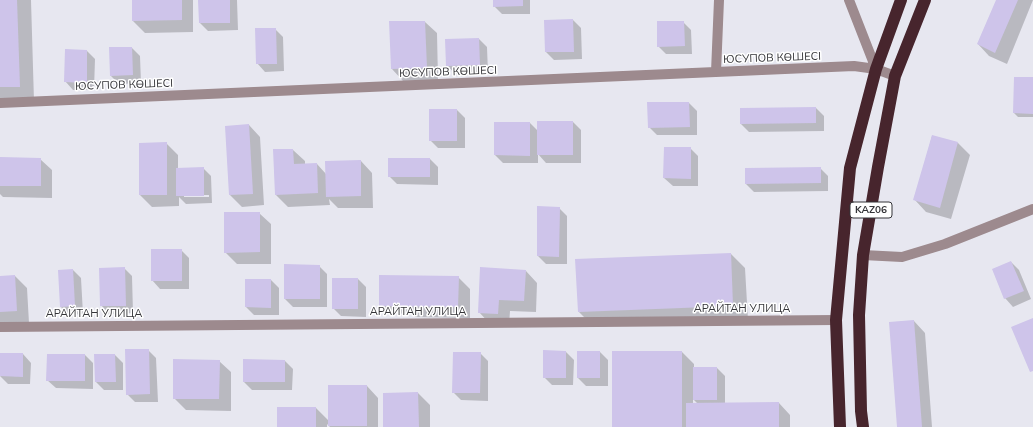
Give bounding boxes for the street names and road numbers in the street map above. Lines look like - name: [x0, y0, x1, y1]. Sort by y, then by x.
- street label: ЮСУПОВ КӨШЕСІ: [723, 50, 821, 66]
- street label: ЮСУПОВ КӨШЕСІ: [399, 64, 497, 80]
- street label: ЮСУПОВ КӨШЕСІ: [75, 77, 173, 93]
- road number: KАZ06: [850, 202, 892, 218]
- street label: АРАЙТАН УЛИЦА: [694, 302, 790, 316]
- street label: АРАЙТАН УЛИЦА: [370, 305, 466, 319]
- street label: АРАЙТАН УЛИЦА: [46, 307, 142, 321]

